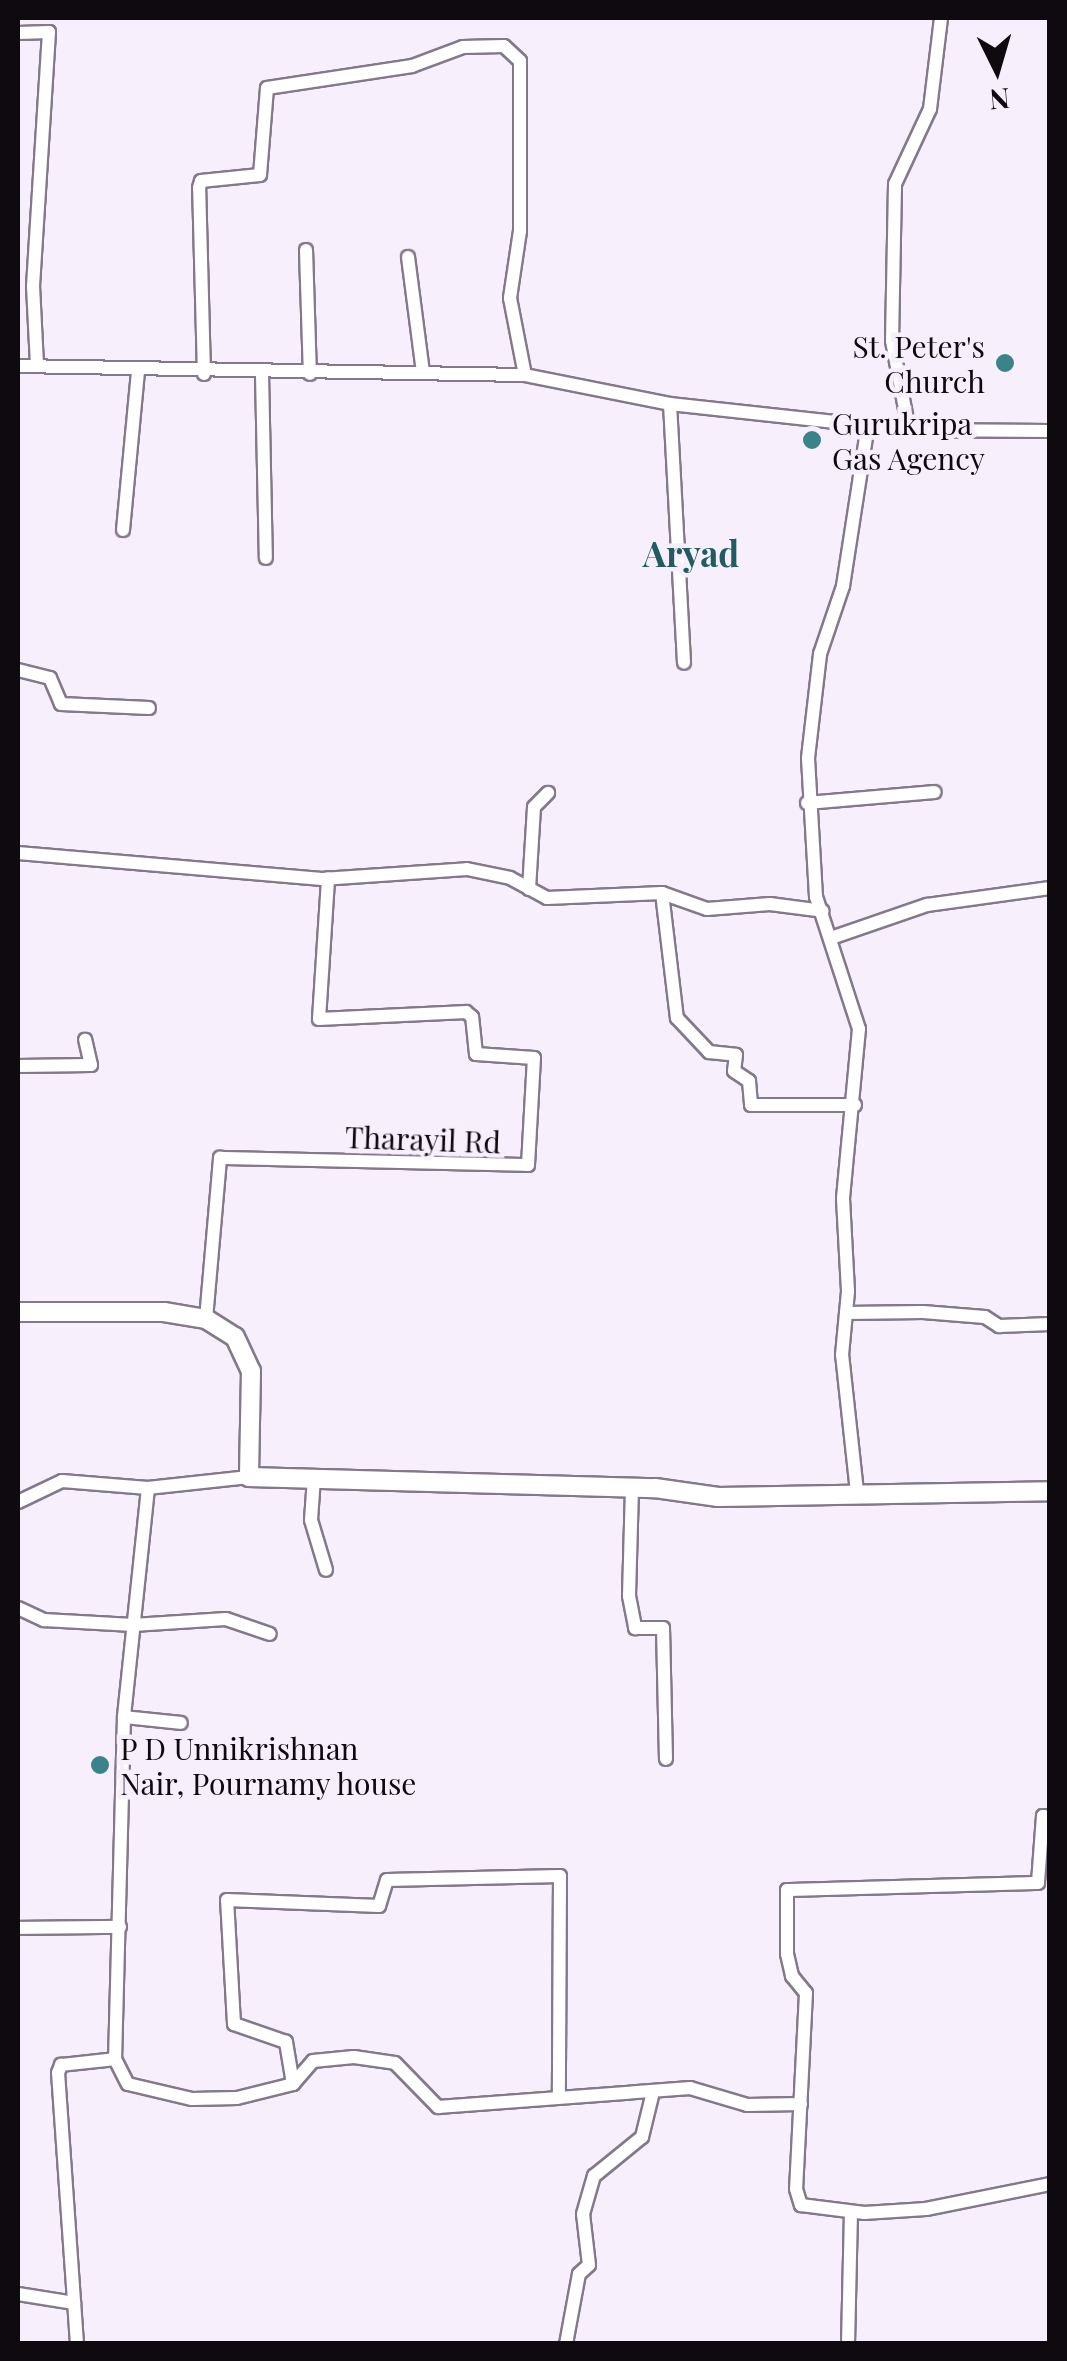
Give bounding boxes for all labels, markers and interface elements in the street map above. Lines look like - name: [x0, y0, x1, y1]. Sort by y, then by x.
- north arrow: [947, 20, 1047, 120]
- text: N: [988, 81, 1011, 120]
- place label: St. Peter's Church: [853, 328, 985, 398]
- marker: St. Peter's Church: [994, 352, 1016, 374]
- place label: Gurukripa Gas Agency: [832, 405, 986, 476]
- marker: Gurukripa Gas Agency: [801, 429, 823, 451]
- district label: Aryad: [643, 532, 739, 574]
- street label: Tharayil Rd: [344, 1118, 502, 1160]
- place label: P D Unnikrishnan Nair, Pournamy house: [120, 1730, 418, 1800]
- marker: P D Unnikrishnan Nair, Pournamy house: [89, 1754, 111, 1776]

